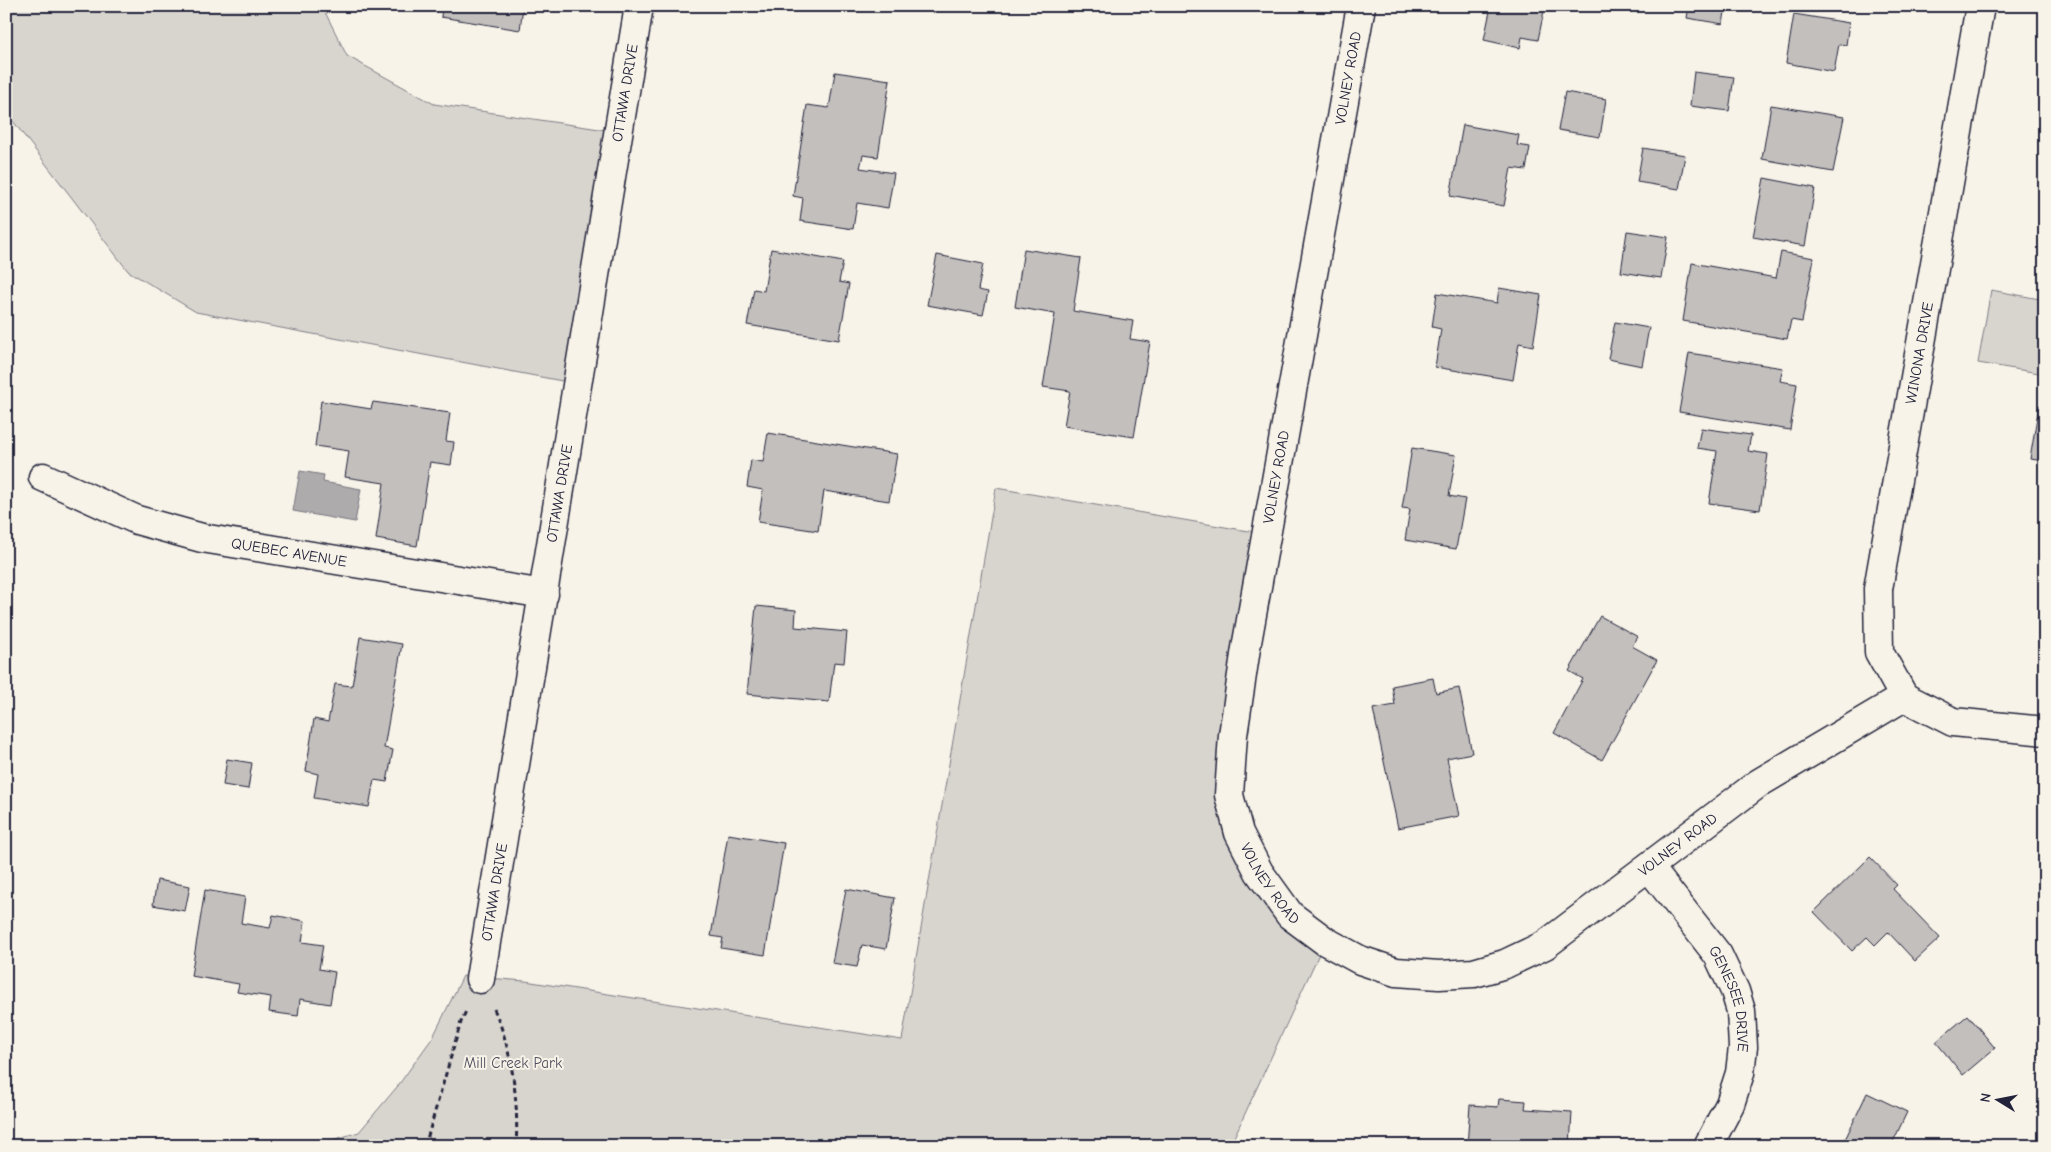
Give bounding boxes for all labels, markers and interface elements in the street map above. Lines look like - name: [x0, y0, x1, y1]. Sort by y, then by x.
- street label: VOLNEY ROAD: [1331, 30, 1365, 126]
- street label: OTTAWA DRIVE: [608, 42, 642, 143]
- street label: WINONA DRIVE: [1902, 301, 1937, 406]
- street label: VOLNEY ROAD: [1259, 429, 1293, 525]
- street label: OTTAWA DRIVE: [542, 443, 576, 544]
- street label: QUEBEC AVENUE: [230, 534, 348, 571]
- street label: VOLNEY ROAD: [1635, 809, 1721, 880]
- street label: VOLNEY ROAD: [1237, 840, 1303, 928]
- street label: OTTAWA DRIVE: [477, 842, 511, 942]
- street label: GENESEE DRIVE: [1705, 942, 1752, 1053]
- park label: Mill Creek Park: [464, 1054, 563, 1072]
- north arrow: [1974, 1074, 2024, 1124]
- text: N: [1977, 1092, 1995, 1104]

